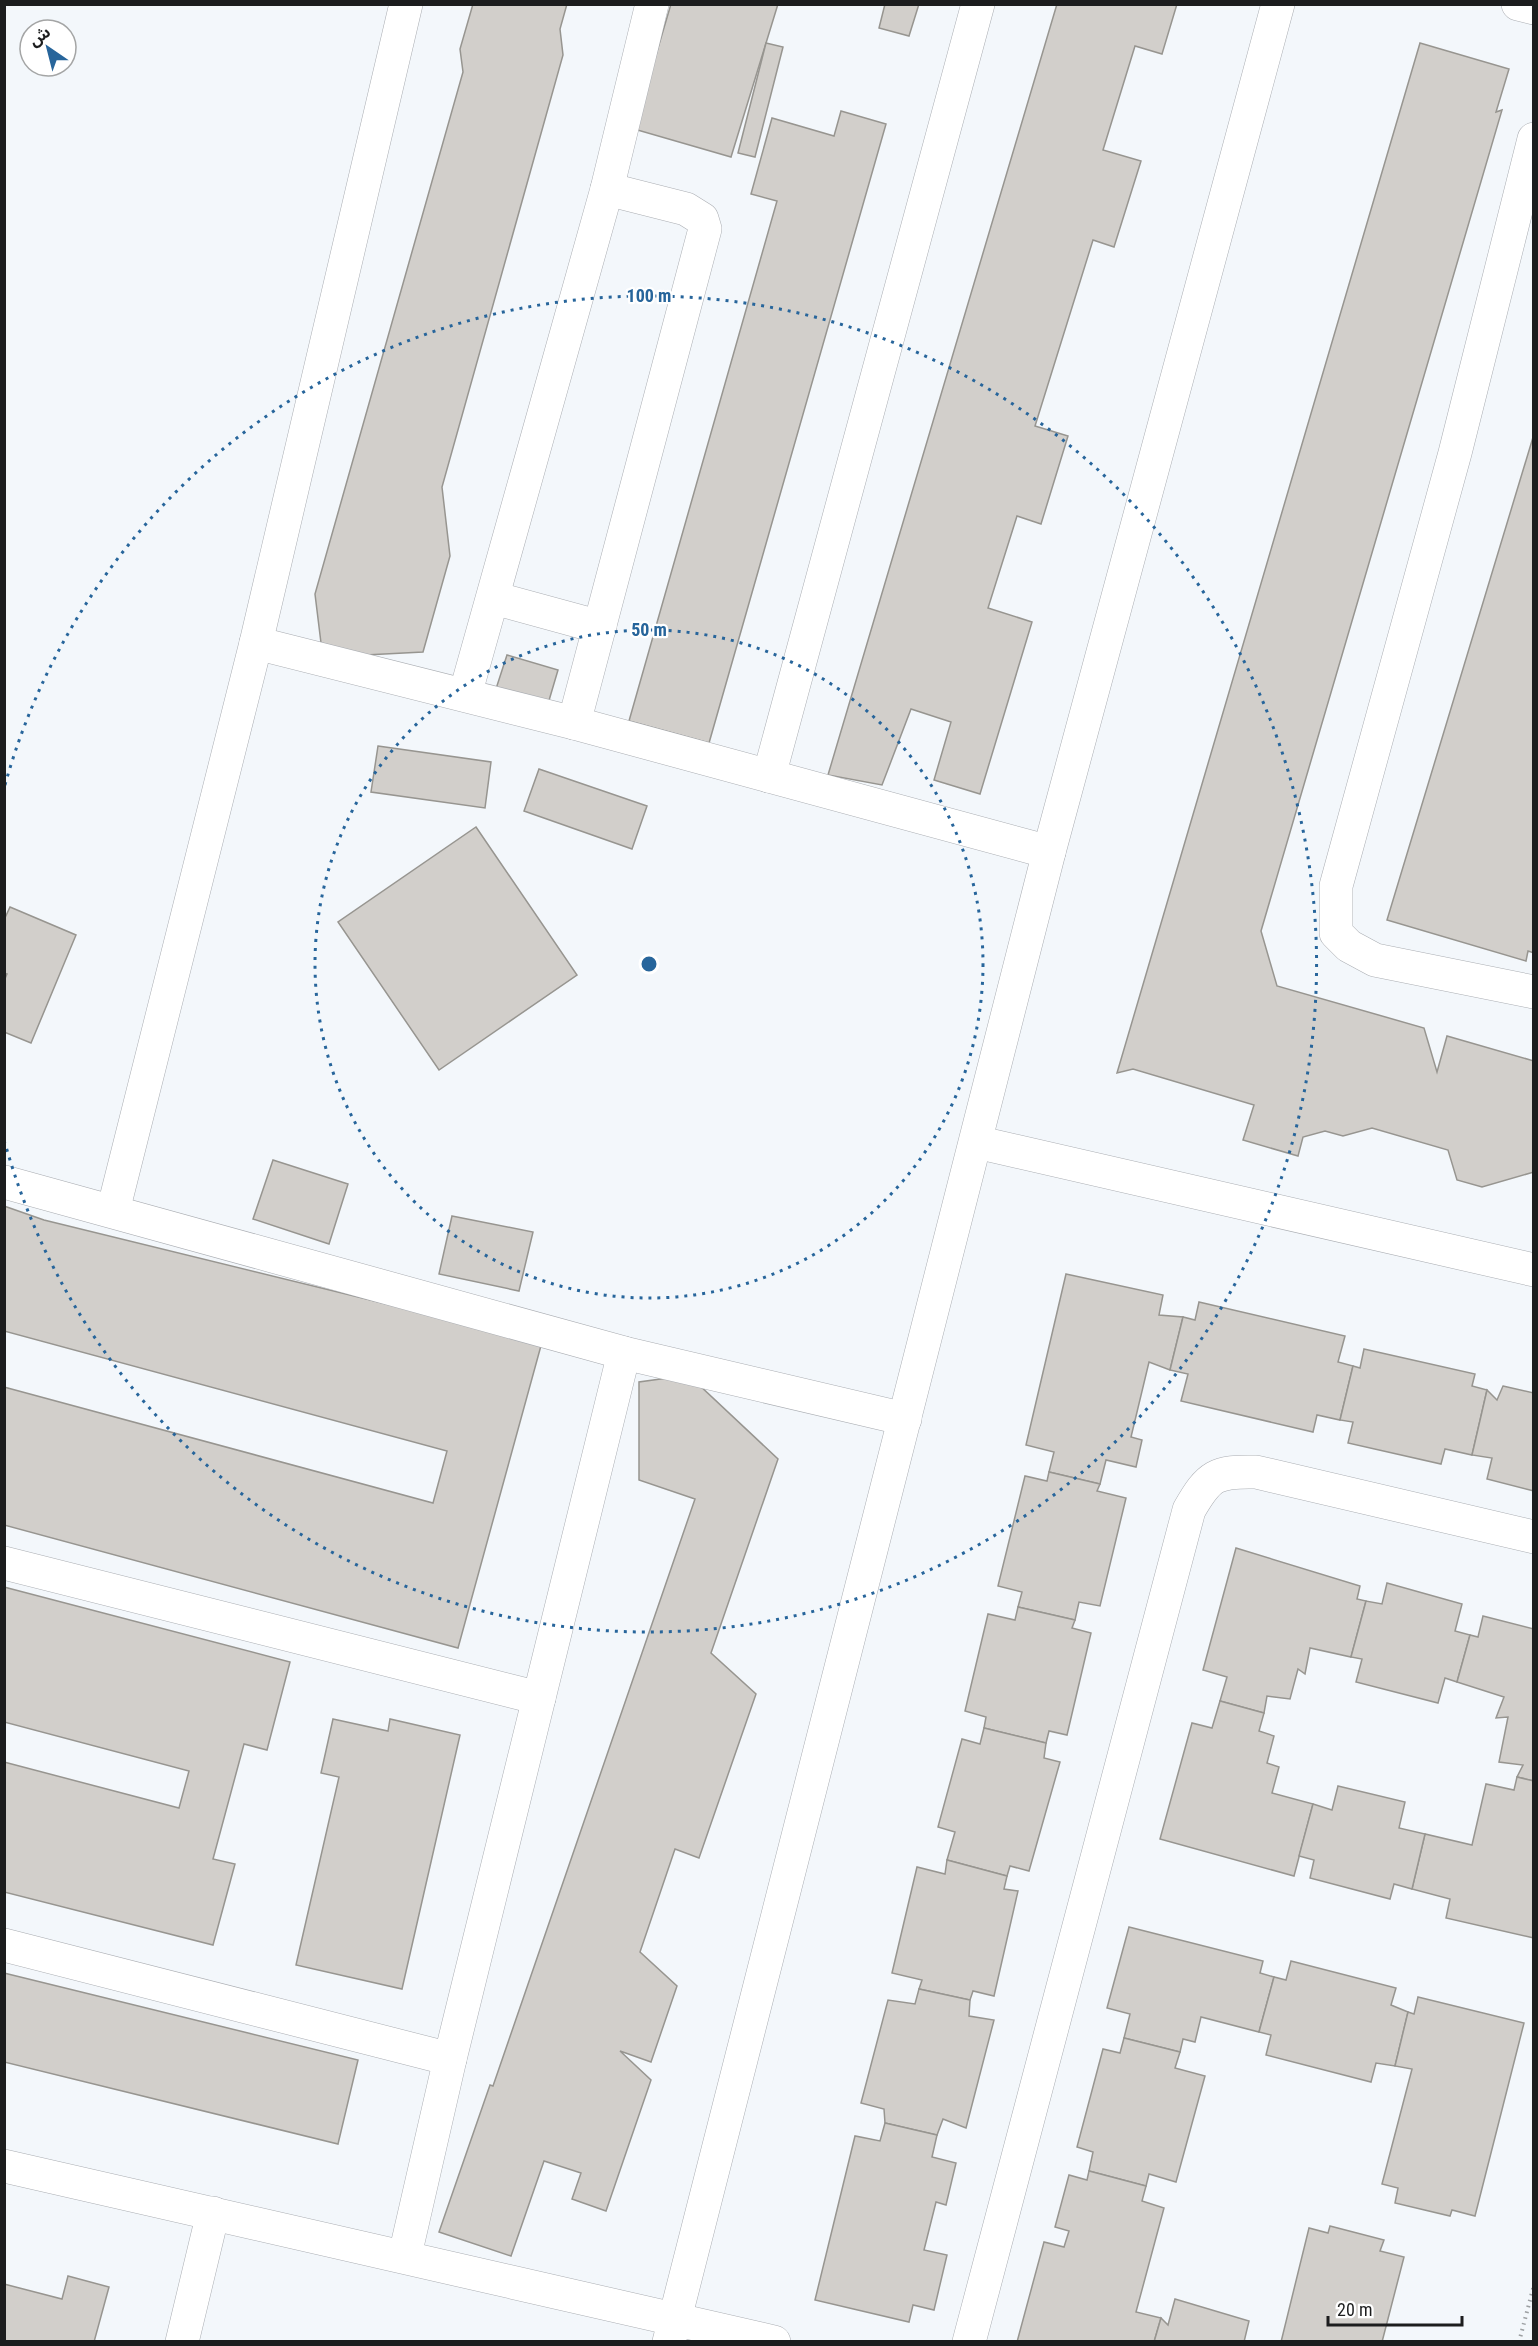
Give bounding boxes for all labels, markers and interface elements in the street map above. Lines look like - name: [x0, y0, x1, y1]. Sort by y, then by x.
- north arrow: [18, 18, 78, 78]
- text: ش: [25, 22, 54, 50]
- text: 100 m: [627, 285, 671, 306]
- text: 50 m: [631, 619, 667, 640]
- centre of rings: [639, 954, 659, 974]
- scale bar: [1328, 2289, 1462, 2327]
- text: 20 m: [1337, 2299, 1372, 2320]

